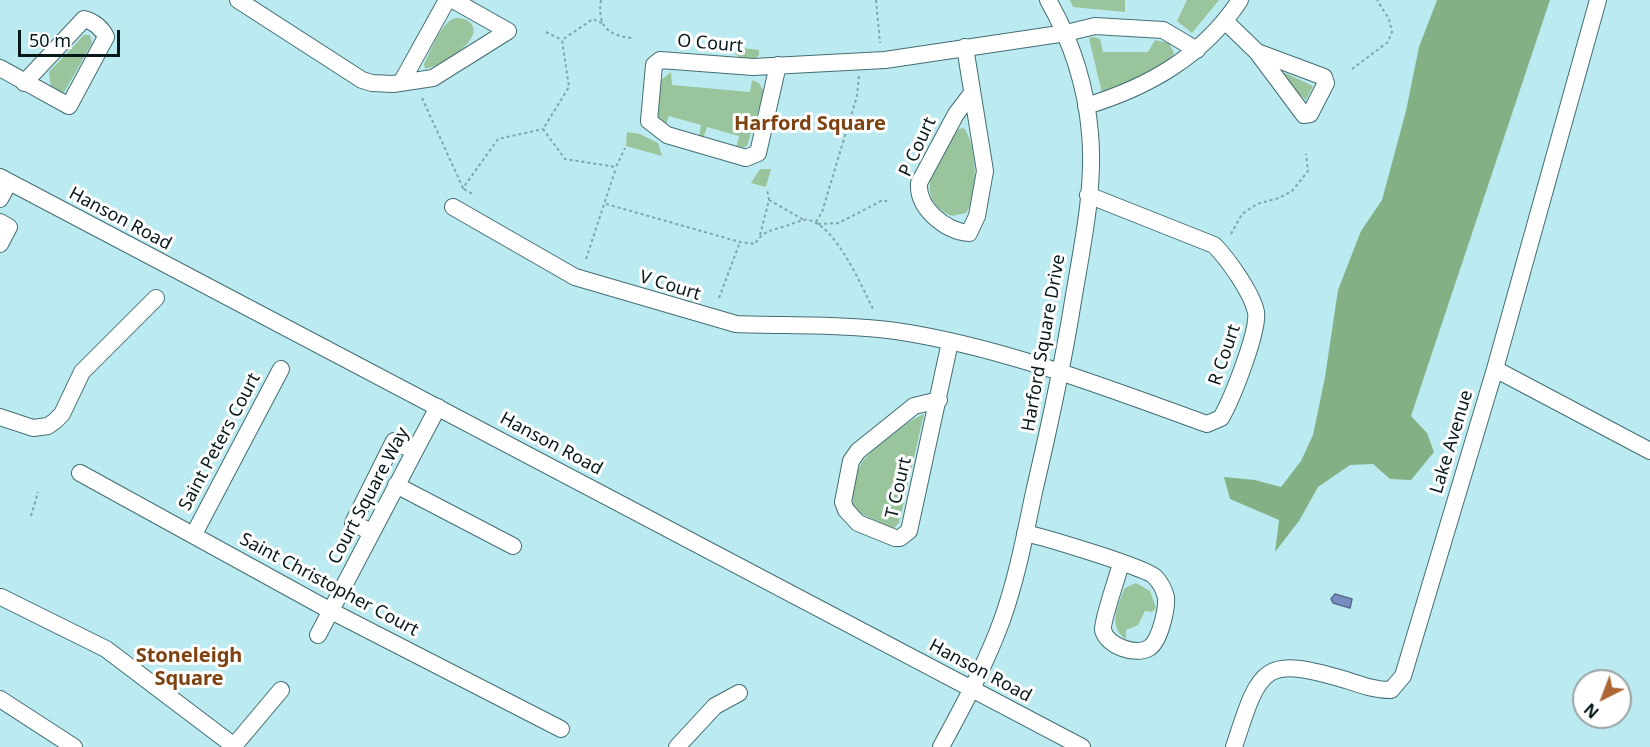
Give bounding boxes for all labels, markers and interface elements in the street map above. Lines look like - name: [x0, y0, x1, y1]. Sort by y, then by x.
- scale bar: [21, 18, 123, 56]
- text: 50 m: [29, 28, 71, 52]
- street label: O Court: [676, 30, 744, 58]
- district label: Harford Square: [734, 112, 886, 136]
- street label: P Court: [895, 114, 941, 180]
- street label: Hanson Road: [65, 183, 175, 255]
- street label: Harford Square Drive: [1018, 253, 1070, 433]
- street label: V Court: [637, 266, 703, 306]
- street label: R Court: [1205, 322, 1245, 388]
- street label: Saint Peters Court: [175, 370, 265, 514]
- street label: Lake Avenue: [1426, 388, 1478, 496]
- street label: Hanson Road: [496, 408, 606, 480]
- street label: Court Square Way: [324, 424, 414, 568]
- street label: T Court: [882, 455, 916, 521]
- street label: Saint Christopher Court: [236, 529, 422, 641]
- street label: Hanson Road: [925, 635, 1035, 707]
- district label: Stoneleigh Square: [136, 644, 242, 691]
- north arrow: [1572, 669, 1632, 729]
- text: N: [1579, 698, 1603, 723]

